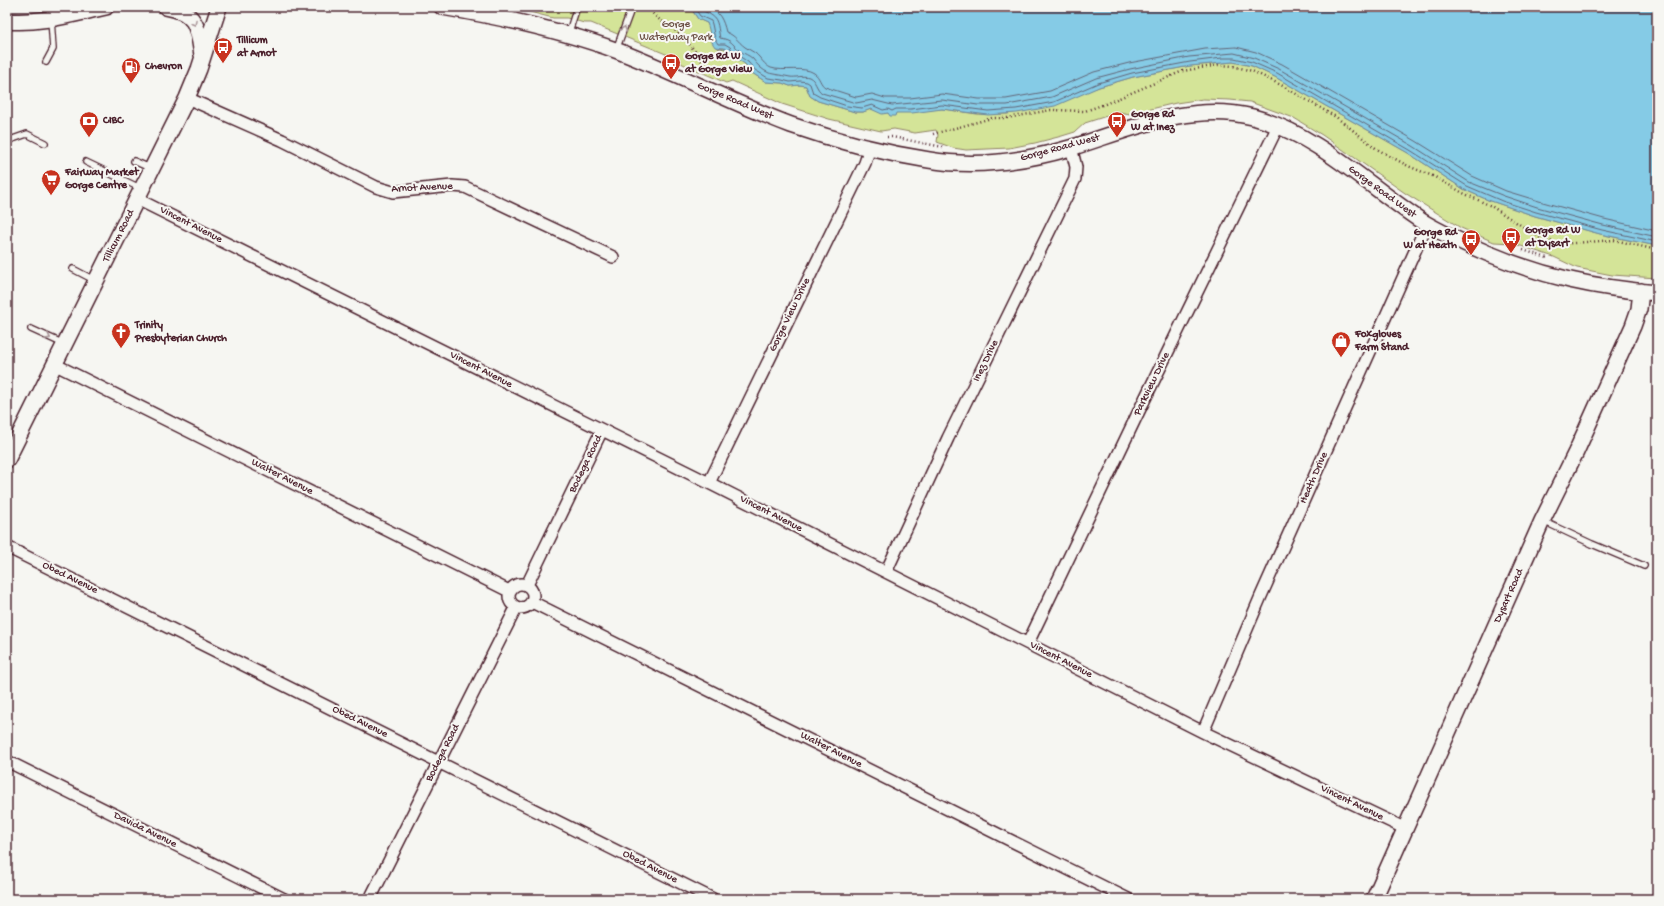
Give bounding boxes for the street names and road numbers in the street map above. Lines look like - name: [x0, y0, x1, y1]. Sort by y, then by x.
- street label: Gorge Road West: [695, 80, 776, 123]
- street label: Gorge Road West: [1019, 131, 1102, 164]
- street label: Gorge Road West: [1346, 163, 1420, 222]
- street label: Arnot Avenue: [391, 180, 453, 196]
- street label: Vincent Avenue: [157, 204, 225, 246]
- street label: Tillicum Road: [100, 206, 138, 265]
- street label: Gorge View Drive: [767, 276, 813, 354]
- street label: Inez Drive: [971, 338, 1001, 384]
- street label: Vincent Avenue: [447, 349, 515, 391]
- street label: Parkview Drive: [1131, 350, 1173, 419]
- street label: Bodega Road: [566, 432, 606, 496]
- street label: Heath Drive: [1297, 450, 1331, 506]
- street label: Walter Avenue: [249, 456, 315, 498]
- street label: Vincent Avenue: [737, 493, 805, 535]
- street label: Obed Avenue: [40, 559, 100, 597]
- street label: Dysart Road: [1491, 566, 1527, 626]
- street label: Vincent Avenue: [1027, 639, 1095, 681]
- street label: Obed Avenue: [330, 703, 390, 741]
- street label: Bodega Road: [423, 721, 463, 784]
- street label: Walter Avenue: [798, 729, 864, 771]
- street label: Vincent Avenue: [1318, 782, 1386, 824]
- street label: Davida Avenue: [111, 809, 179, 851]
- street label: Obed Avenue: [620, 848, 680, 886]

